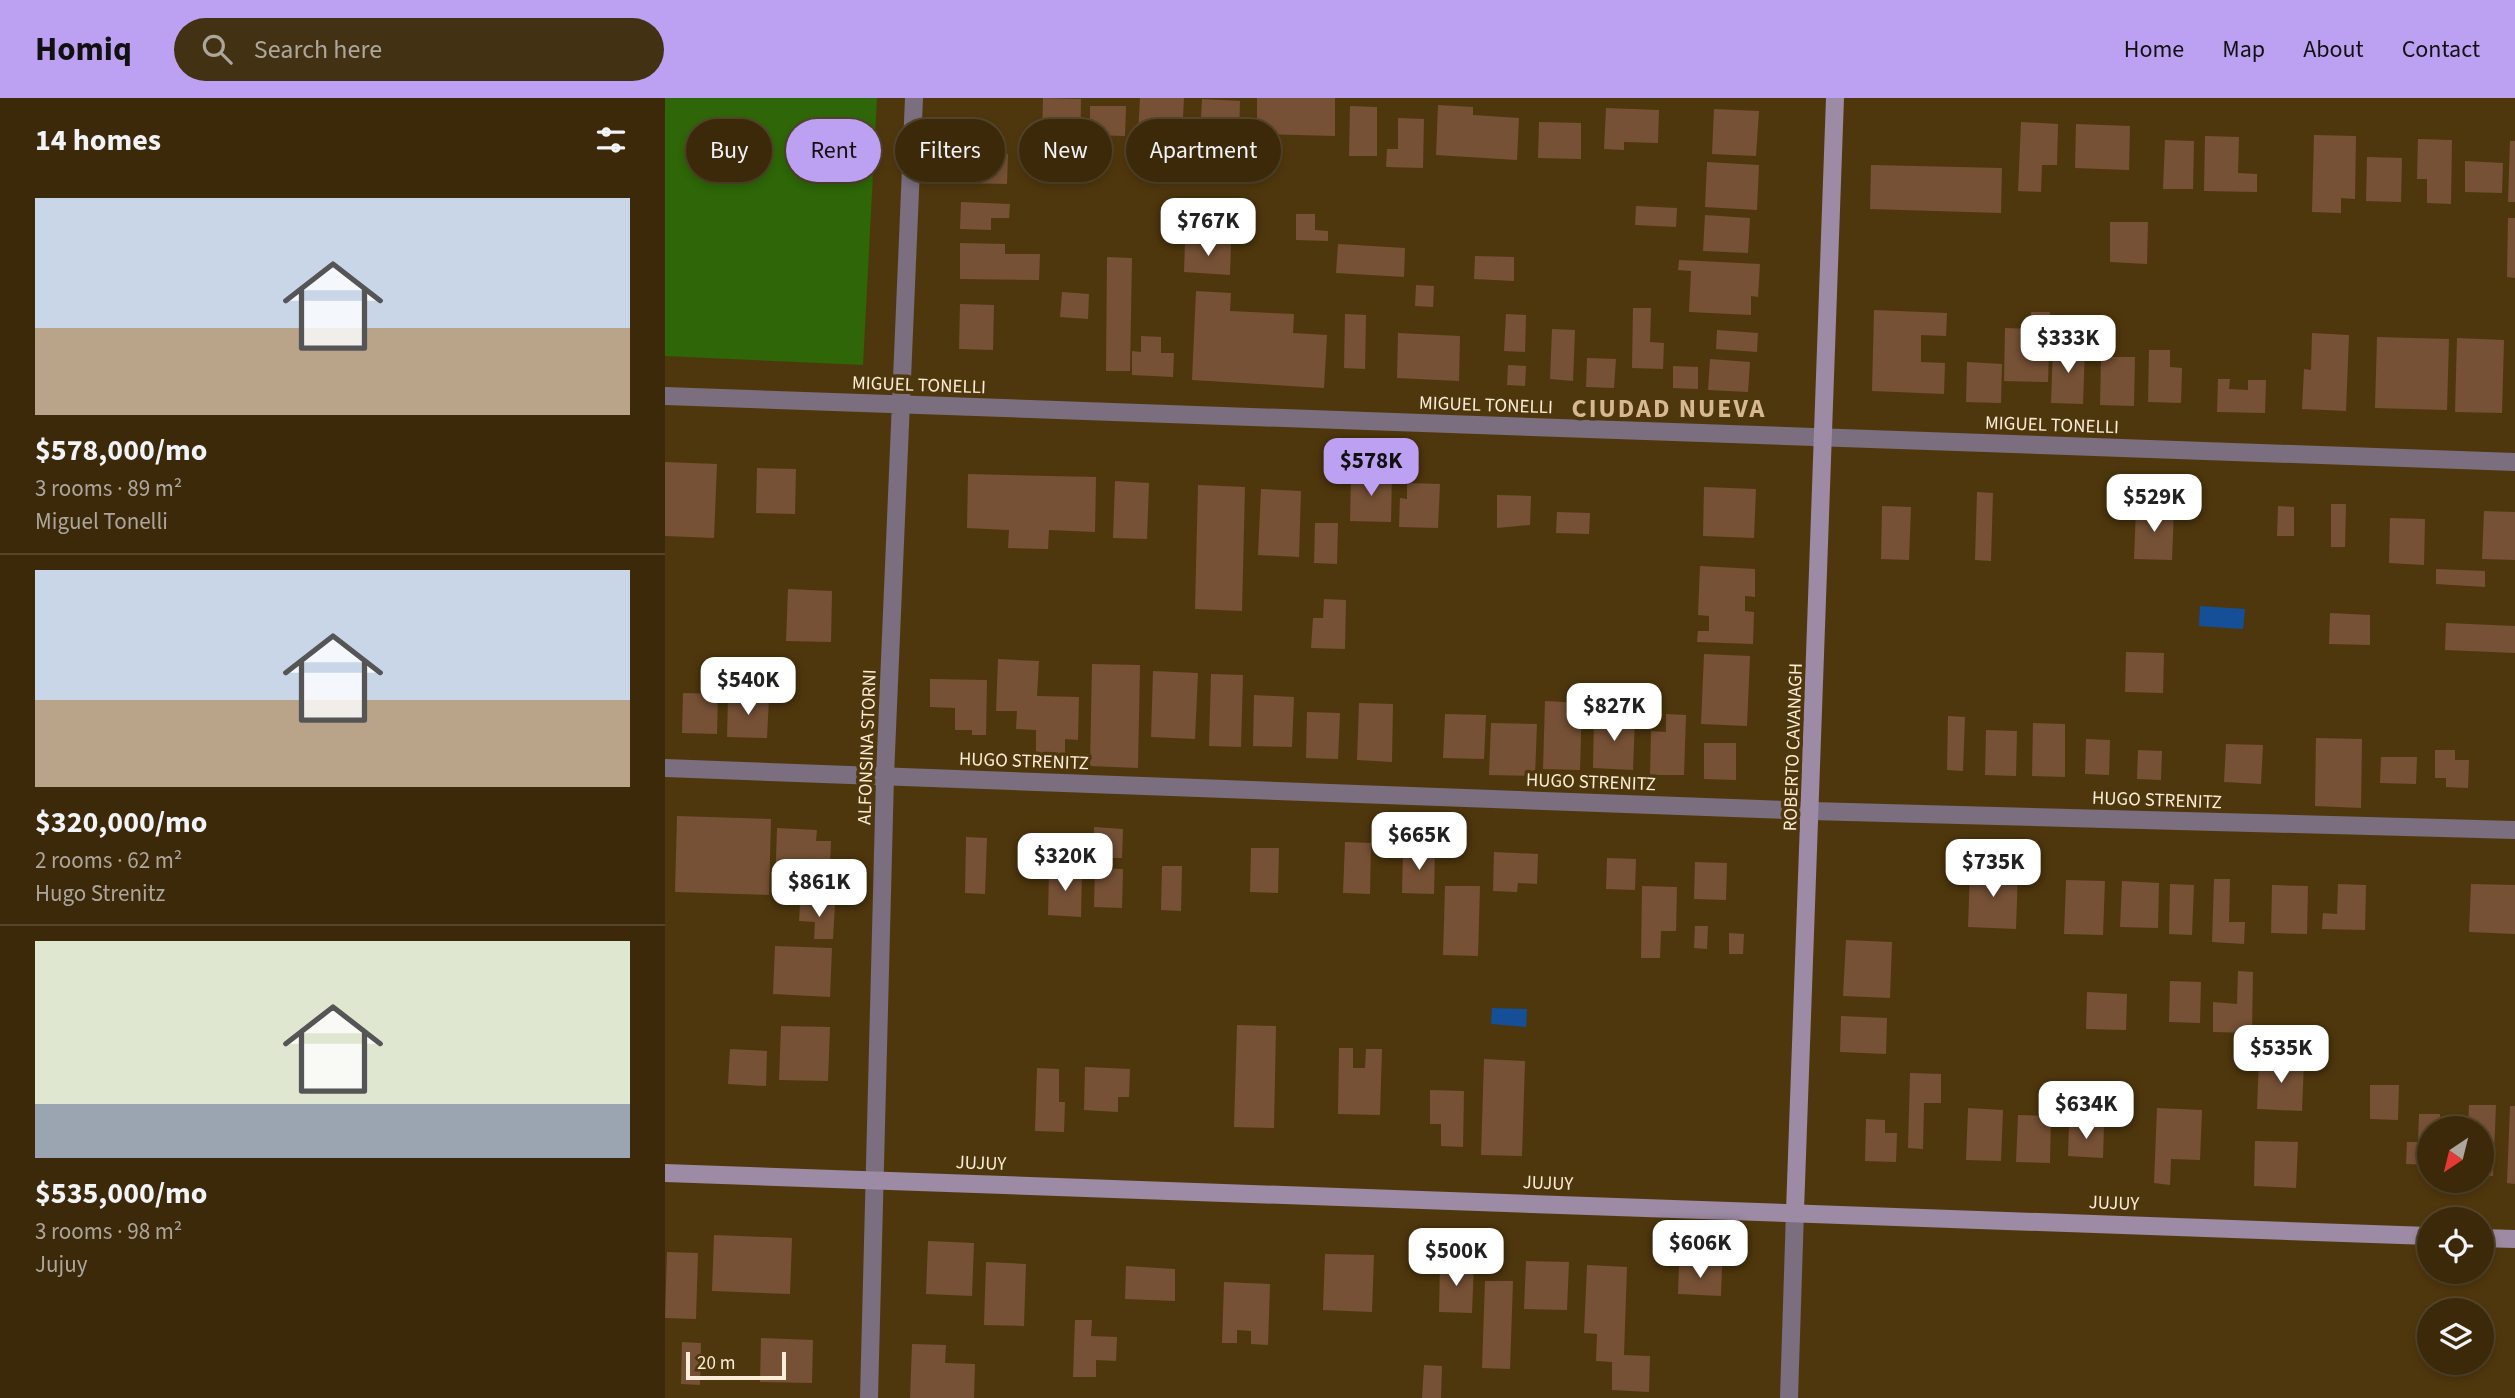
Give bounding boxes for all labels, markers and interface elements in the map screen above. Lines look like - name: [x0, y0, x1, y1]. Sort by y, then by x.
- search box: [174, 18, 664, 81]
- text: Homiq: [35, 26, 132, 73]
- icon: search: [198, 30, 236, 68]
- text: Search here: [254, 31, 382, 68]
- text: Home: [2124, 32, 2184, 67]
- text: Map: [2222, 32, 2265, 67]
- text: About: [2303, 32, 2364, 67]
- text: Contact: [2402, 32, 2480, 67]
- text: 14 homes: [35, 119, 161, 162]
- chip: Buy: [686, 119, 772, 182]
- chip: Rent: [786, 119, 881, 182]
- chip: Filters: [895, 119, 1005, 182]
- chip: New: [1019, 119, 1112, 182]
- chip: Apartment: [1126, 119, 1281, 182]
- icon: filters: [592, 121, 630, 159]
- pin: $767K: [1159, 198, 1257, 258]
- text: $767K: [1177, 204, 1239, 237]
- icon: home: [270, 243, 396, 369]
- pin: $333K: [2019, 316, 2117, 375]
- text: $333K: [2037, 321, 2099, 354]
- street label: MIGUEL TONELLI: [852, 370, 986, 401]
- street label: MIGUEL TONELLI: [1419, 390, 1553, 421]
- district label: CIUDAD NUEVA: [1572, 390, 1766, 427]
- street label: MIGUEL TONELLI: [1985, 410, 2119, 441]
- text: $578,000/mo: [35, 429, 207, 472]
- pin: $578K: [1322, 438, 1420, 498]
- text: $578K: [1340, 444, 1402, 477]
- text: 3 rooms · 89 m²: [35, 472, 182, 505]
- pin: $529K: [2105, 474, 2203, 534]
- text: $529K: [2123, 480, 2185, 513]
- text: Miguel Tonelli: [35, 505, 168, 538]
- icon: home: [270, 615, 396, 741]
- pin: $540K: [699, 658, 797, 717]
- street label: ROBERTO CAVANAGH: [1777, 662, 1810, 832]
- text: $540K: [717, 663, 779, 696]
- street label: ALFONSINA STORNI: [851, 669, 884, 825]
- pin: $827K: [1565, 684, 1663, 743]
- text: $827K: [1583, 689, 1645, 722]
- street label: HUGO STRENITZ: [958, 746, 1090, 777]
- street label: HUGO STRENITZ: [1525, 767, 1657, 798]
- street label: HUGO STRENITZ: [2091, 785, 2223, 816]
- text: $320,000/mo: [35, 801, 207, 844]
- pin: $665K: [1370, 812, 1468, 872]
- text: $665K: [1388, 818, 1450, 851]
- pin: $320K: [1016, 834, 1114, 893]
- text: $320K: [1034, 839, 1096, 872]
- pin: $735K: [1944, 840, 2042, 899]
- text: 2 rooms · 62 m²: [35, 844, 182, 877]
- text: $735K: [1962, 845, 2024, 878]
- pin: $861K: [770, 860, 868, 919]
- text: $861K: [788, 865, 850, 898]
- text: Hugo Strenitz: [35, 877, 165, 910]
- icon: home: [270, 986, 396, 1112]
- pin: $535K: [2232, 1026, 2330, 1085]
- text: $535K: [2250, 1031, 2312, 1064]
- pin: $634K: [2037, 1082, 2135, 1141]
- text: $634K: [2055, 1087, 2117, 1120]
- north arrow: [2417, 1116, 2494, 1194]
- map controls: [2417, 1116, 2494, 1375]
- street label: JUJUY: [955, 1149, 1008, 1178]
- street label: JUJUY: [1522, 1169, 1575, 1198]
- text: $535,000/mo: [35, 1172, 207, 1215]
- street label: JUJUY: [2088, 1189, 2141, 1218]
- button: locate: [2417, 1207, 2494, 1284]
- text: 3 rooms · 98 m²: [35, 1215, 182, 1248]
- pin: $606K: [1651, 1220, 1749, 1280]
- text: $606K: [1669, 1226, 1731, 1259]
- pin: $500K: [1407, 1228, 1505, 1288]
- text: $500K: [1425, 1234, 1487, 1267]
- text: Jujuy: [35, 1248, 87, 1281]
- button: layers: [2417, 1298, 2494, 1375]
- scale bar: [686, 1349, 786, 1381]
- text: 20 m: [697, 1350, 735, 1377]

